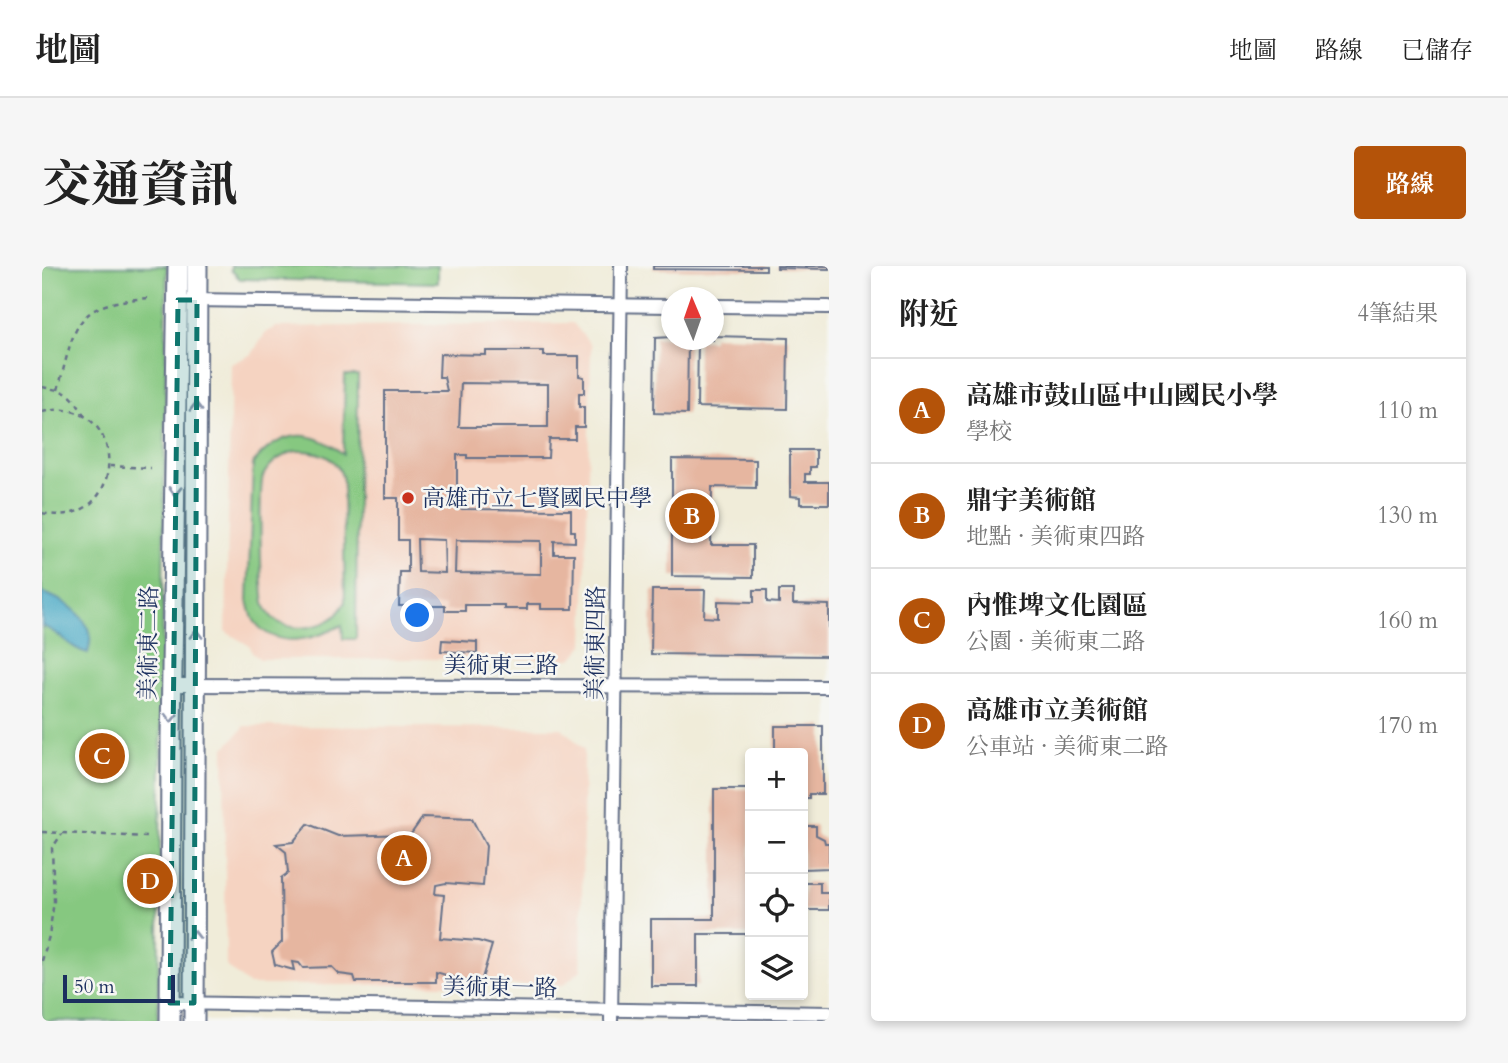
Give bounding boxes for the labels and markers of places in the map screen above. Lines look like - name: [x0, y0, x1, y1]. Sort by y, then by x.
- place label: 高雄市立七賢國民中學: [422, 483, 652, 514]
- marker: 高雄市立七賢國民中學: [400, 490, 416, 506]
- pin: B: [669, 490, 715, 542]
- pin: C: [79, 730, 125, 782]
- pin: A: [381, 832, 427, 884]
- pin: D: [127, 855, 173, 907]

